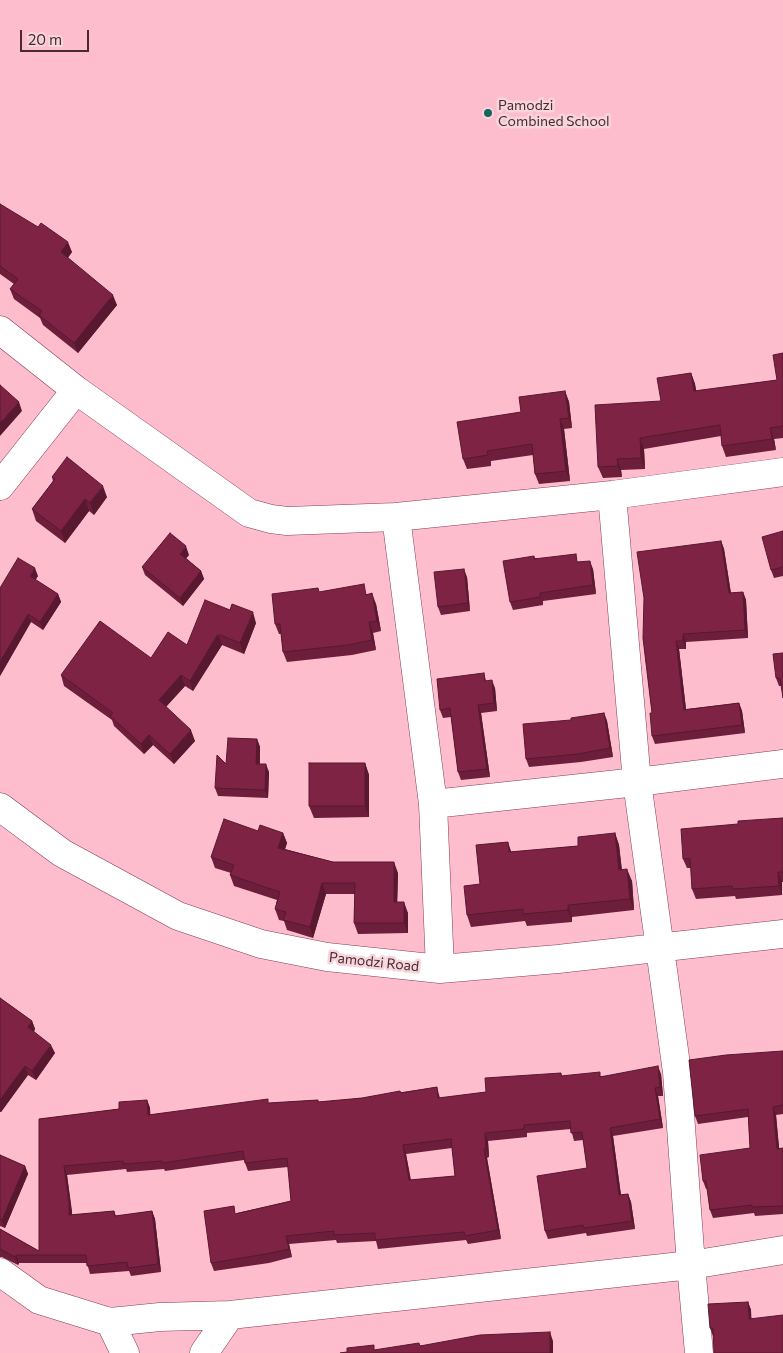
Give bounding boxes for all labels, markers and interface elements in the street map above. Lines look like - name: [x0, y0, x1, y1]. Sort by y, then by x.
- scale bar: [22, 20, 91, 52]
- text: 20 m: [28, 30, 62, 48]
- place label: Pamodzi Combined School: [498, 97, 610, 130]
- marker: Pamodzi Combined School: [482, 107, 494, 119]
- street label: Pamodzi Road: [328, 949, 420, 975]

